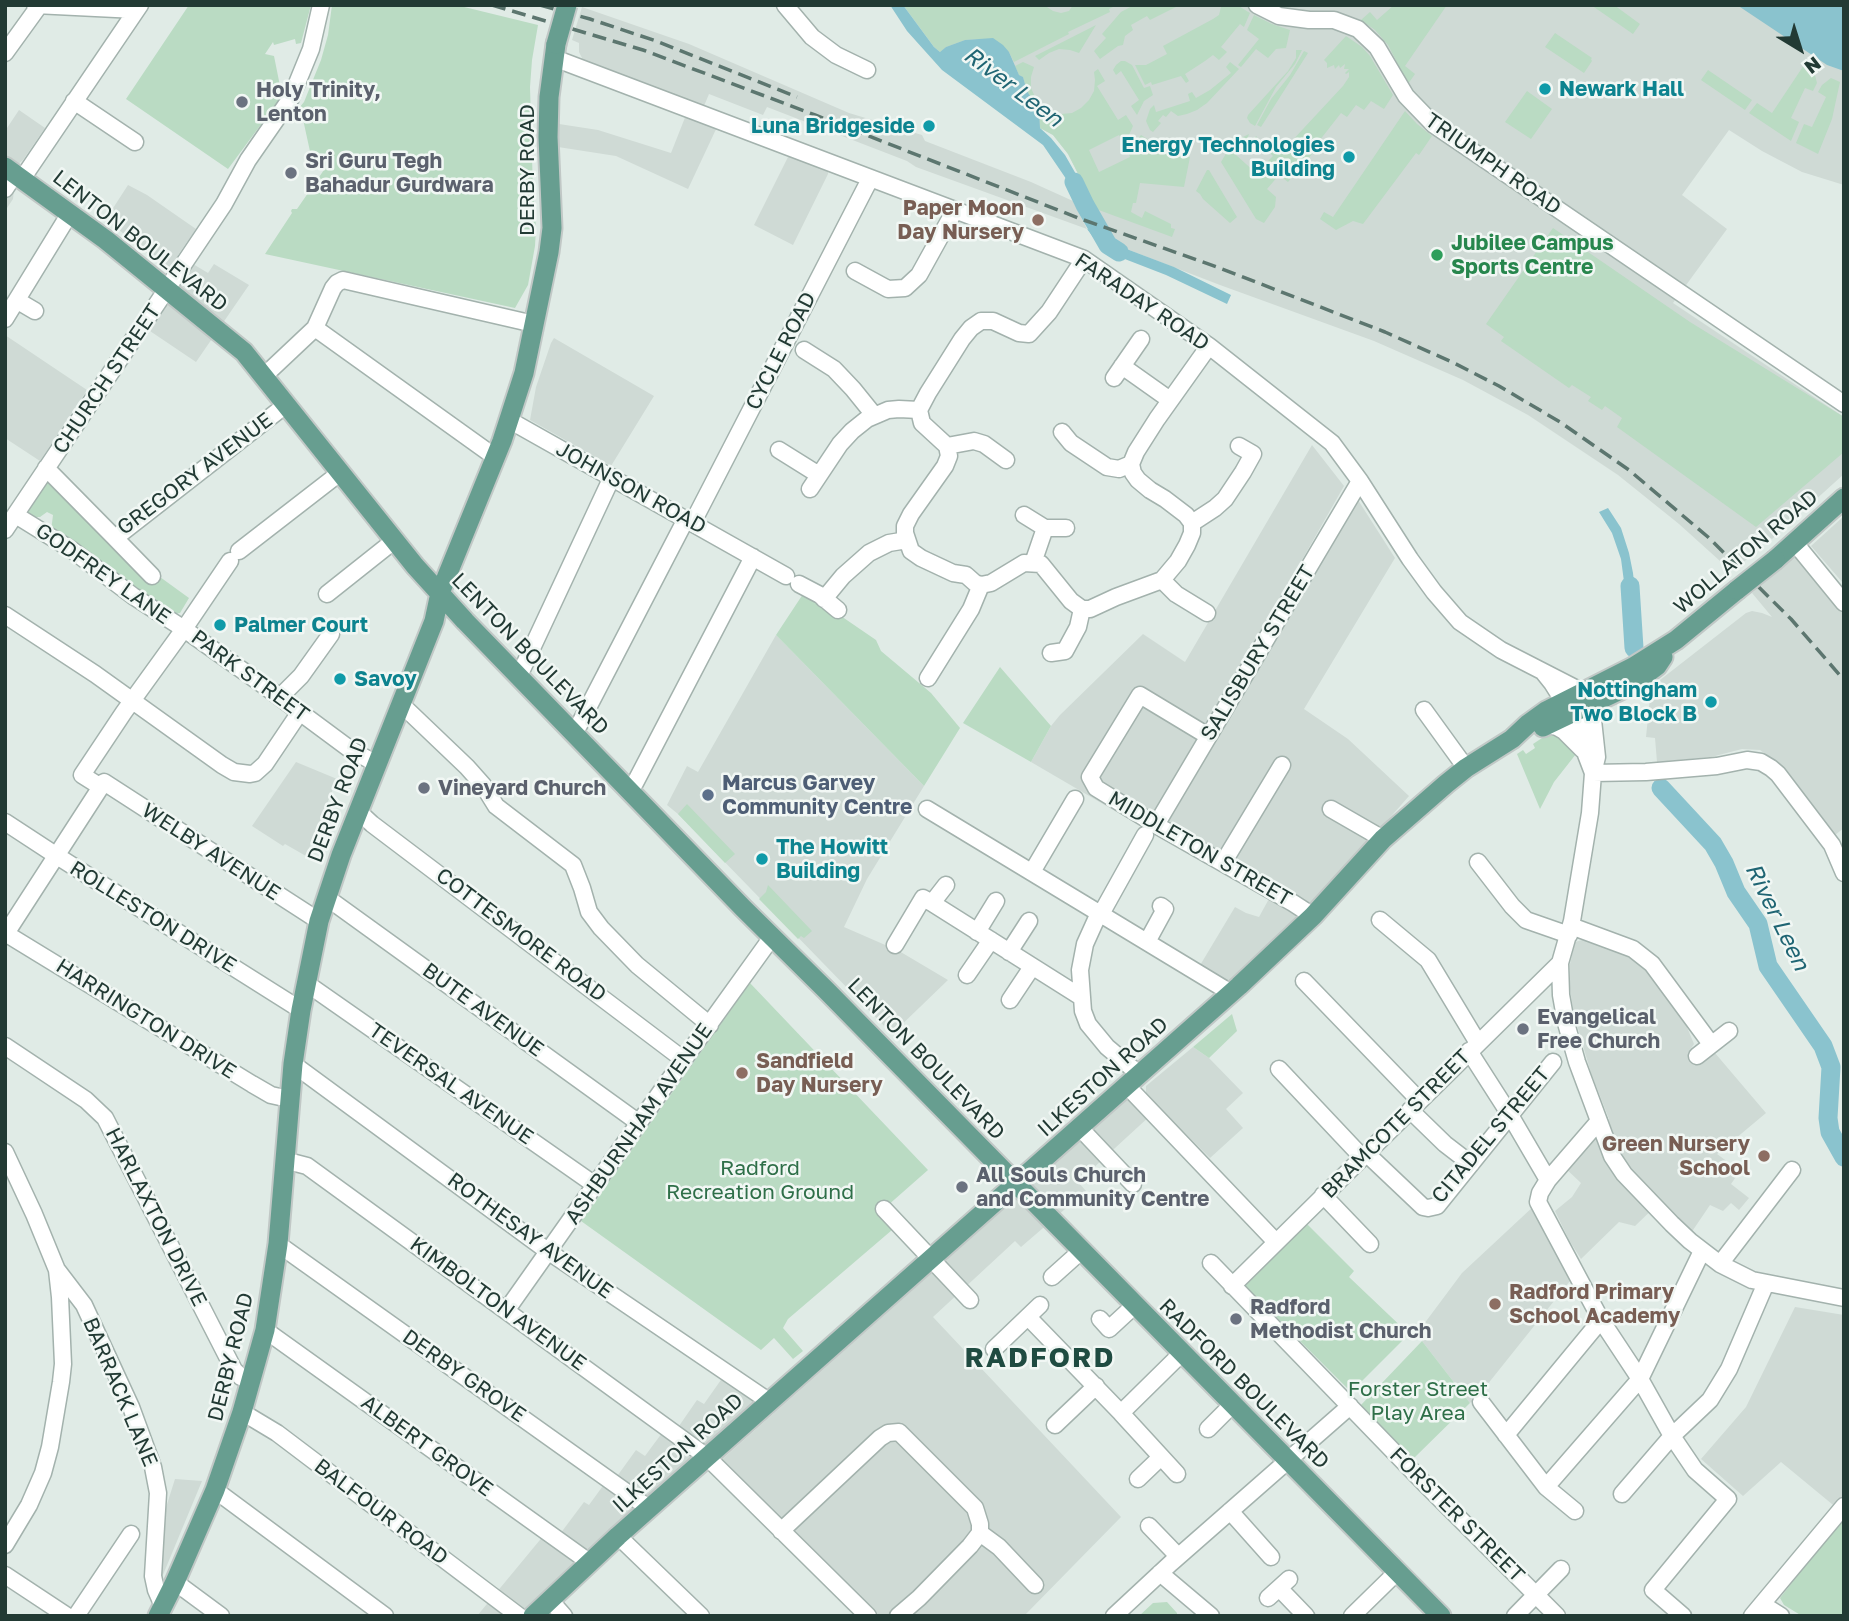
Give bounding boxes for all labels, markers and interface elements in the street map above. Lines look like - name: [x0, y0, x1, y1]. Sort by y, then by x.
- north arrow: [1765, 14, 1835, 84]
- water label: River Leen: [958, 41, 1068, 133]
- text: N: [1800, 52, 1826, 79]
- place label: Newark Hall: [1559, 76, 1684, 102]
- place label: Holy Trinity, Lenton: [256, 77, 381, 127]
- marker: Newark Hall: [1537, 81, 1553, 97]
- marker: Holy Trinity, Lenton: [234, 94, 250, 110]
- street label: DERBY ROAD: [514, 104, 540, 236]
- street label: TRIUMPH ROAD: [1420, 108, 1566, 220]
- place label: Luna Bridgeside: [751, 113, 915, 139]
- marker: Luna Bridgeside: [921, 118, 937, 134]
- place label: Energy Technologies Building: [1121, 132, 1335, 182]
- place label: Sri Guru Tegh Bahadur Gurdwara: [305, 148, 494, 198]
- marker: Energy Technologies Building: [1341, 149, 1357, 165]
- street label: LENTON BOULEVARD: [47, 165, 233, 317]
- marker: Sri Guru Tegh Bahadur Gurdwara: [283, 165, 299, 181]
- place label: Paper Moon Day Nursery: [897, 195, 1024, 245]
- marker: Paper Moon Day Nursery: [1030, 212, 1046, 228]
- place label: Jubilee Campus Sports Centre: [1451, 230, 1614, 280]
- marker: Jubilee Campus Sports Centre: [1429, 247, 1445, 263]
- street label: FARADAY ROAD: [1070, 248, 1214, 356]
- street label: CYCLE ROAD: [741, 288, 821, 414]
- street label: CHURCH STREET: [48, 300, 166, 458]
- street label: GREGORY AVENUE: [112, 407, 278, 541]
- street label: JOHNSON ROAD: [552, 436, 710, 540]
- street label: WOLLATON ROAD: [1669, 485, 1823, 619]
- street label: GODFREY LANE: [31, 518, 175, 630]
- street label: SALISBURY STREET: [1196, 561, 1320, 745]
- street label: LENTON BOULEVARD: [446, 568, 614, 740]
- place label: Palmer Court: [234, 612, 368, 638]
- marker: Palmer Court: [212, 617, 228, 633]
- street label: PARK STREET: [186, 625, 314, 727]
- place label: Savoy: [354, 666, 417, 692]
- marker: Savoy: [332, 671, 348, 687]
- place label: Nottingham Two Block B: [1570, 677, 1697, 727]
- marker: Nottingham Two Block B: [1703, 694, 1719, 710]
- street label: DERBY ROAD: [303, 734, 373, 866]
- place label: Marcus Garvey Community Centre: [722, 770, 912, 820]
- place label: Vineyard Church: [438, 775, 606, 801]
- marker: Vineyard Church: [416, 780, 432, 796]
- street label: MIDDLETON STREET: [1104, 786, 1296, 912]
- marker: Marcus Garvey Community Centre: [700, 787, 716, 803]
- street label: WELBY AVENUE: [137, 798, 285, 906]
- place label: The Howitt Building: [776, 834, 888, 884]
- marker: The Howitt Building: [754, 851, 770, 867]
- street label: ROLLESTON DRIVE: [65, 856, 241, 978]
- water label: River Leen: [1739, 859, 1815, 975]
- street label: COTTESMORE ROAD: [431, 863, 611, 1007]
- street label: HARRINGTON DRIVE: [51, 953, 241, 1085]
- street label: BUTE AVENUE: [417, 958, 549, 1062]
- street label: LENTON BOULEVARD: [842, 973, 1010, 1145]
- place label: Evangelical Free Church: [1537, 1004, 1660, 1054]
- street label: ILKESTON ROAD: [1033, 1012, 1173, 1142]
- street label: TEVERSAL AVENUE: [364, 1018, 538, 1150]
- street label: ASHBURNHAM AVENUE: [560, 1019, 718, 1229]
- marker: Evangelical Free Church: [1515, 1021, 1531, 1037]
- street label: BRAMCOTE STREET: [1316, 1044, 1476, 1204]
- place label: Sandfield Day Nursery: [756, 1048, 883, 1098]
- street label: CITADEL STREET: [1427, 1062, 1555, 1208]
- marker: Sandfield Day Nursery: [734, 1065, 750, 1081]
- street label: HARLAXTON DRIVE: [100, 1123, 212, 1311]
- place label: Green Nursery School: [1602, 1131, 1750, 1181]
- marker: Green Nursery School: [1756, 1148, 1772, 1164]
- park label: Radford Recreation Ground: [666, 1155, 854, 1205]
- place label: All Souls Church and Community Centre: [976, 1162, 1209, 1212]
- street label: ROTHESAY AVENUE: [442, 1168, 618, 1304]
- marker: All Souls Church and Community Centre: [954, 1179, 970, 1195]
- street label: KIMBOLTON AVENUE: [405, 1232, 591, 1376]
- place label: Radford Primary School Academy: [1509, 1279, 1680, 1329]
- street label: DERBY ROAD: [203, 1290, 259, 1424]
- street label: RADFORD BOULEVARD: [1154, 1294, 1334, 1474]
- place label: Radford Methodist Church: [1250, 1294, 1431, 1344]
- marker: Radford Primary School Academy: [1487, 1296, 1503, 1312]
- marker: Radford Methodist Church: [1228, 1311, 1244, 1327]
- street label: BARRACK LANE: [77, 1314, 163, 1470]
- street label: DERBY GROVE: [397, 1324, 531, 1428]
- district label: RADFORD: [965, 1341, 1115, 1375]
- park label: Forster Street Play Area: [1348, 1376, 1488, 1426]
- street label: ILKESTON ROAD: [608, 1388, 748, 1518]
- street label: ALBERT GROVE: [356, 1390, 498, 1502]
- street label: FORSTER STREET: [1384, 1442, 1530, 1588]
- street label: BALFOUR ROAD: [309, 1454, 453, 1570]

